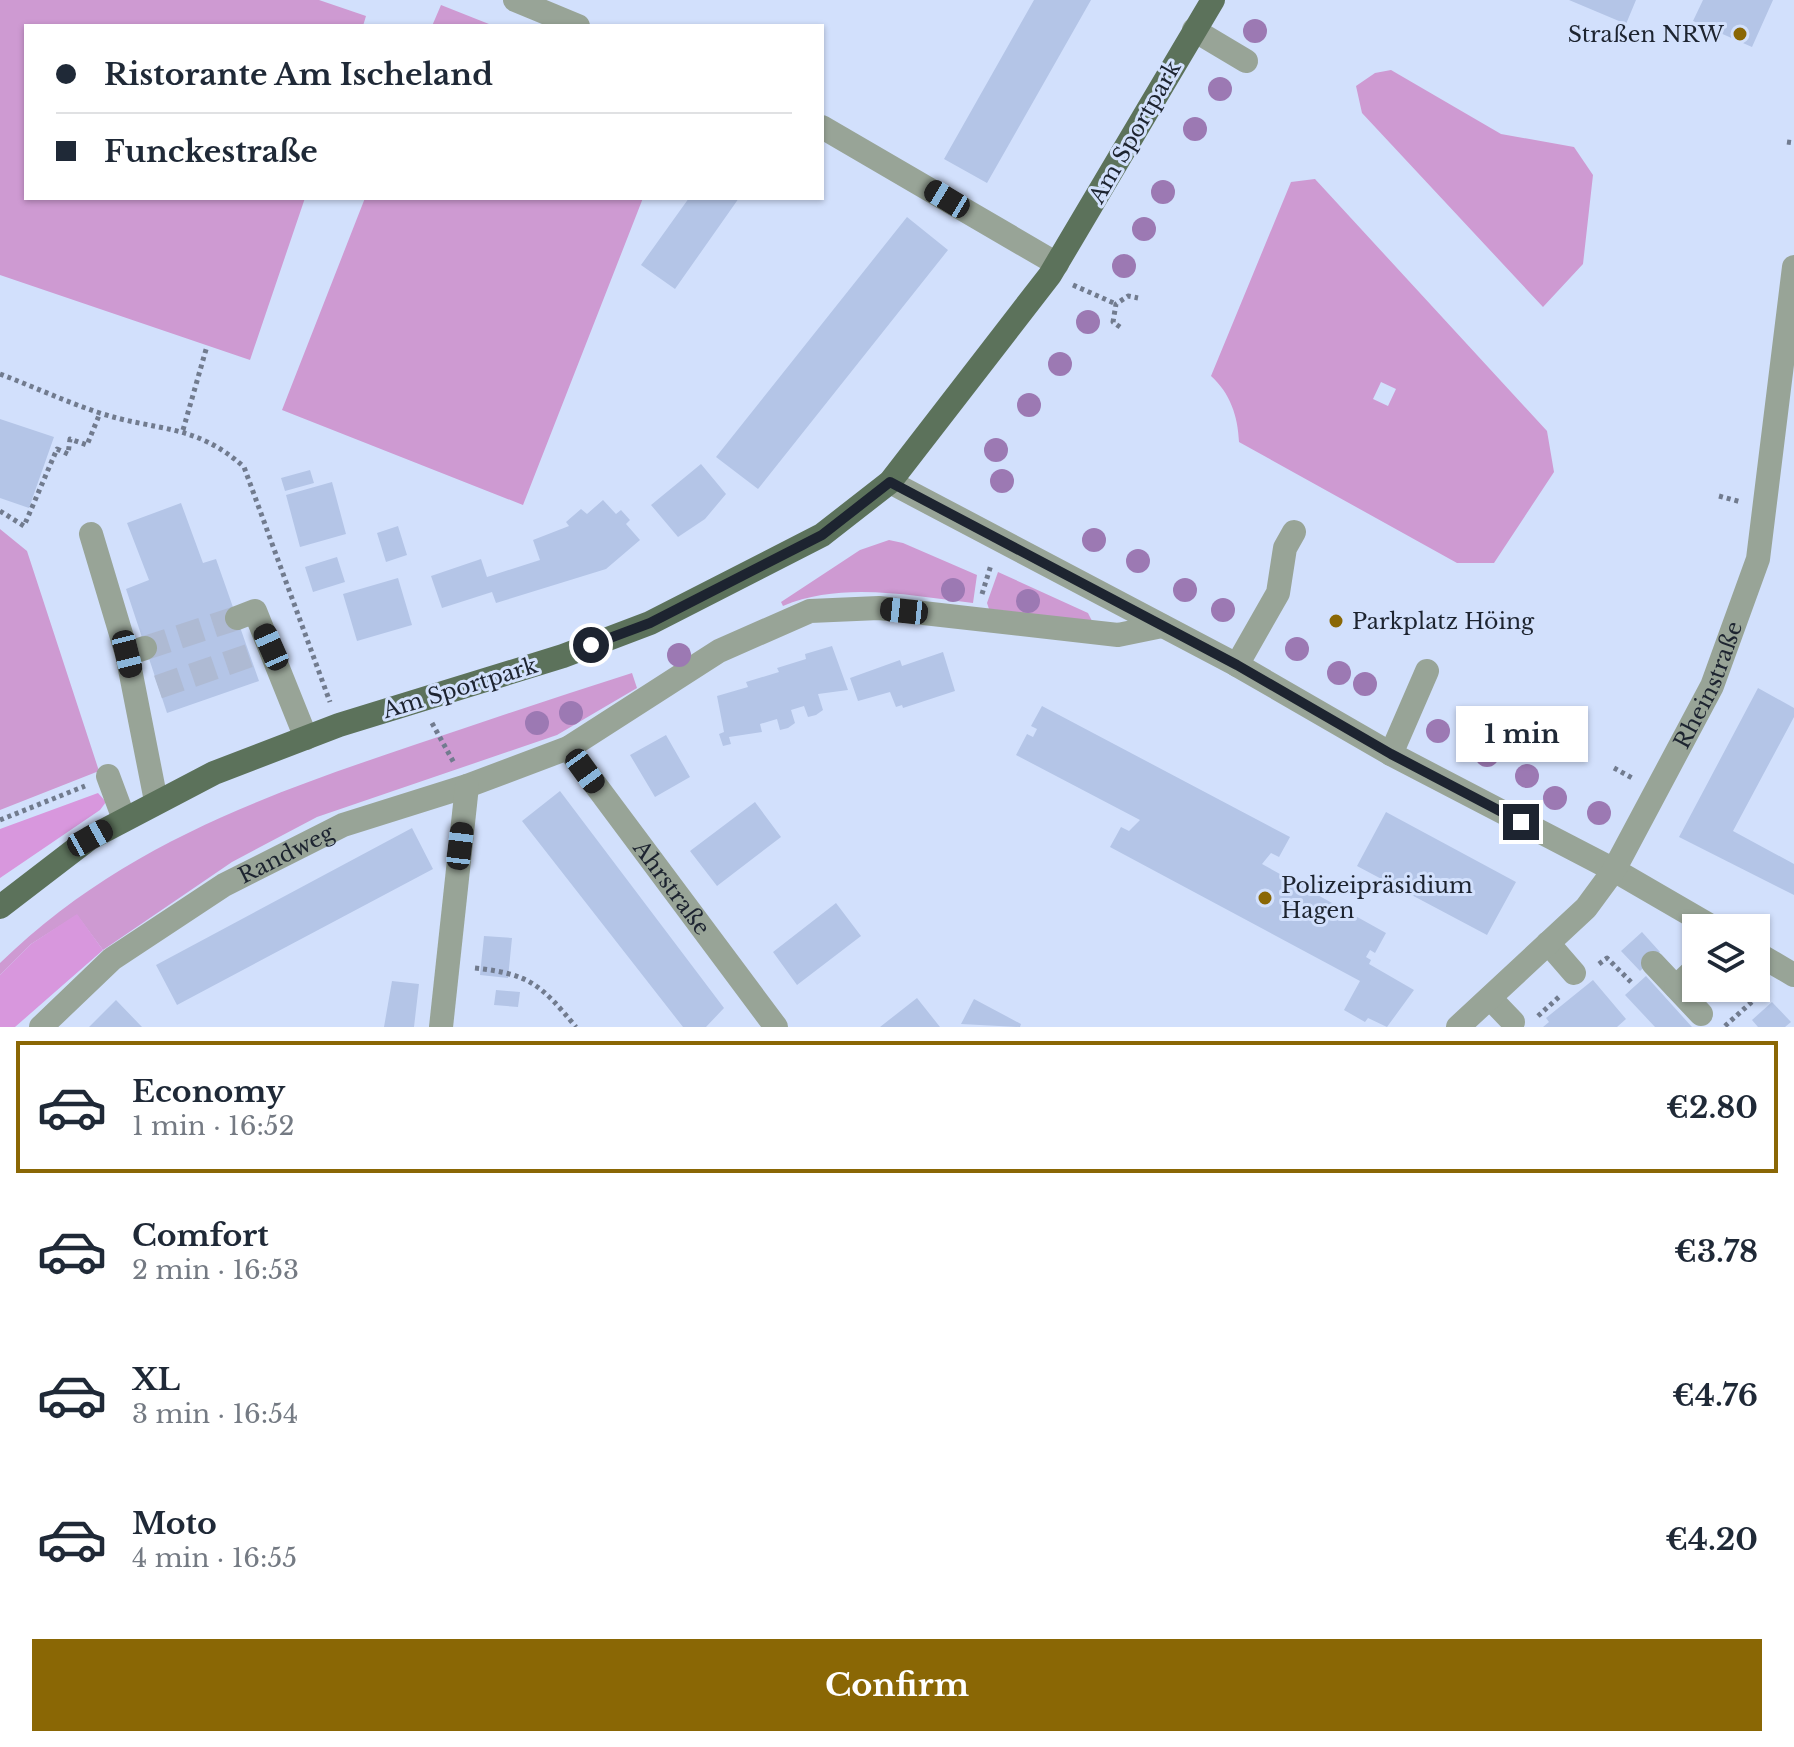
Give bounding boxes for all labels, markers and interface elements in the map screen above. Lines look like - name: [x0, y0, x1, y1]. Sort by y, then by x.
- place label: Straßen NRW: [1568, 21, 1725, 48]
- marker: Straßen NRW: [1731, 25, 1749, 43]
- street label: Am Sportpark: [1083, 55, 1187, 209]
- text: Ristorante Am Ischeland: [104, 56, 493, 93]
- text: Funckestraße: [104, 133, 318, 170]
- car: [920, 176, 974, 222]
- car: [879, 597, 929, 625]
- place label: Parkplatz Höing: [1352, 608, 1535, 635]
- marker: Parkplatz Höing: [1327, 612, 1345, 630]
- street label: Rheinstraße: [1668, 618, 1748, 753]
- car: [250, 620, 292, 674]
- route start: [573, 627, 609, 663]
- car: [110, 628, 144, 680]
- street label: Am Sportpark: [378, 652, 541, 725]
- callout: 1 min: [1455, 706, 1587, 762]
- text: 1 min: [1484, 718, 1560, 750]
- car: [561, 745, 609, 797]
- route end: [1503, 804, 1539, 840]
- car: [63, 816, 117, 860]
- street label: Randweg: [234, 818, 339, 889]
- car: [445, 821, 475, 871]
- street label: Ahrstraße: [627, 834, 716, 940]
- place label: Polizeipräsidium Hagen: [1281, 872, 1473, 924]
- marker: Polizeipräsidium Hagen: [1256, 889, 1274, 907]
- map controls: [1682, 914, 1770, 1002]
- button: layers: [1682, 914, 1770, 1002]
- icon: car: [36, 1071, 108, 1143]
- text: Economy: [132, 1073, 285, 1110]
- text: €2.80: [1666, 1089, 1758, 1126]
- text: 1 min · 16:52: [132, 1110, 295, 1142]
- icon: car: [36, 1215, 108, 1287]
- text: Comfort: [132, 1217, 269, 1254]
- text: €3.78: [1674, 1233, 1758, 1270]
- text: 2 min · 16:53: [132, 1254, 299, 1286]
- icon: car: [36, 1359, 108, 1431]
- text: XL: [132, 1361, 180, 1398]
- text: €4.76: [1672, 1377, 1758, 1414]
- text: 3 min · 16:54: [132, 1398, 298, 1430]
- icon: car: [36, 1503, 108, 1575]
- text: Moto: [132, 1505, 217, 1542]
- text: €4.20: [1665, 1521, 1758, 1558]
- text: 4 min · 16:55: [132, 1542, 297, 1574]
- button: Confirm: [32, 1639, 1762, 1731]

